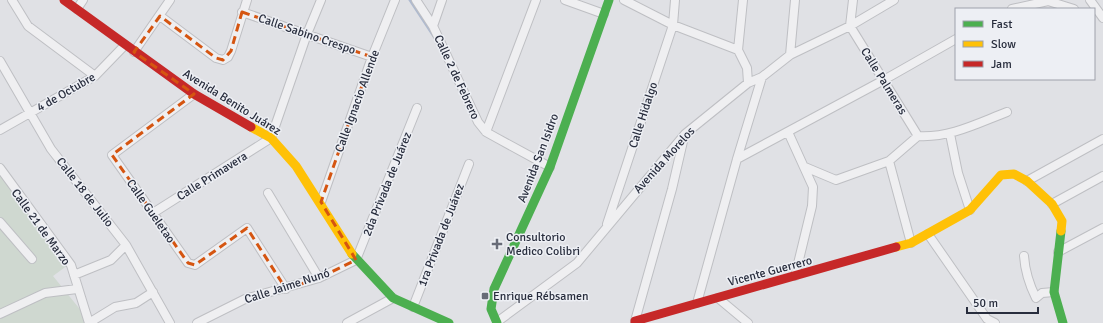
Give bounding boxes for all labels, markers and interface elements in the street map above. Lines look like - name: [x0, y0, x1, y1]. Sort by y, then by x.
- legend: [955, 8, 1095, 80]
- street label: Calle Sabino Crespo: [256, 11, 357, 58]
- text: Fast: [991, 17, 1012, 32]
- street label: Calle 2 de Febrero: [430, 32, 483, 122]
- text: Slow: [991, 37, 1016, 52]
- street label: Calle Palmeras: [857, 45, 910, 117]
- street label: Calle Ignacio Allende: [332, 48, 383, 154]
- text: Jam: [991, 57, 1012, 72]
- street label: Avenida Benito Juárez: [180, 66, 284, 139]
- street label: 4 de Octubre: [34, 70, 98, 115]
- street label: Calle Hidalgo: [626, 80, 661, 150]
- street label: Avenida San Isidro: [515, 112, 562, 205]
- street label: Avenida Morelos: [631, 124, 698, 197]
- street label: 2da Privada de Juárez: [360, 130, 415, 238]
- street label: Calle Primavera: [174, 149, 250, 204]
- street label: Calle 18 de Julio: [53, 155, 116, 230]
- street label: Calle Gueletao: [123, 176, 178, 246]
- street label: 1ra Privada de Juárez: [415, 182, 468, 289]
- street label: Calle 21 de Marzo: [8, 186, 73, 269]
- place label: Consultorio Medico Colibri: [506, 230, 580, 259]
- marker: Consultorio Medico Colibri: [491, 238, 503, 250]
- street label: Vicente Guerrero: [726, 253, 814, 290]
- street label: Calle Jaime Nunó: [243, 266, 332, 307]
- place label: Enrique Rébsamen: [493, 289, 589, 304]
- scale bar: [967, 289, 1038, 315]
- marker: Enrique Rébsamen: [480, 291, 490, 301]
- text: 50 m: [973, 296, 998, 311]

